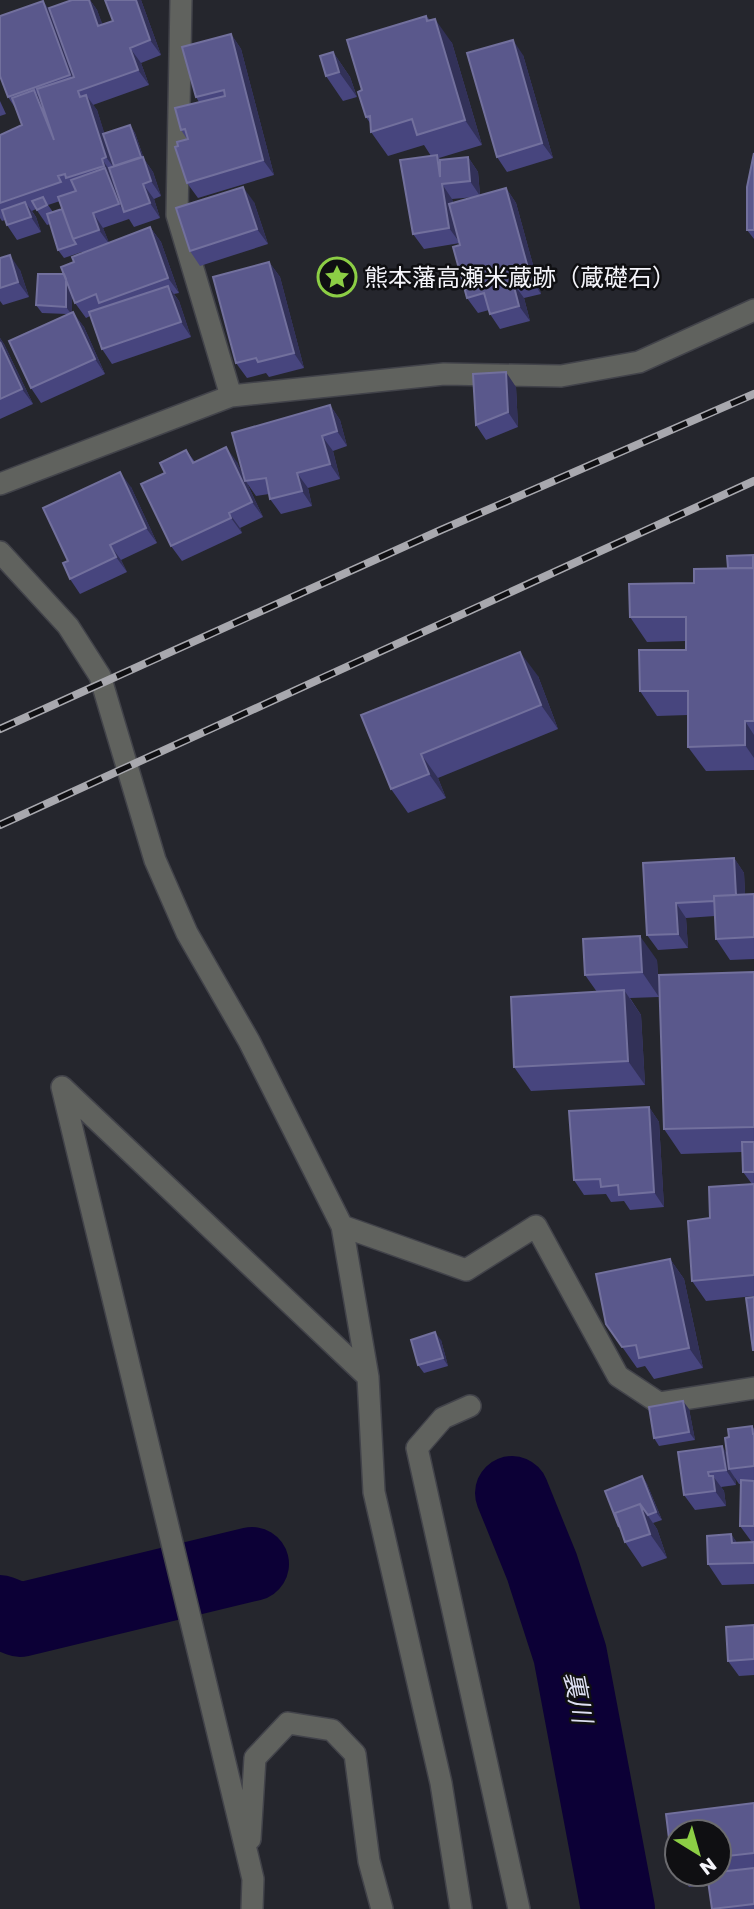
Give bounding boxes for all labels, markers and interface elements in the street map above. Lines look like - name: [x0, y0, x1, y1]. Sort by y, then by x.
- place icon: 熊本藩高瀬米蔵跡（蔵礎石）: [316, 256, 358, 298]
- place label: 熊本藩高瀬米蔵跡（蔵礎石）: [364, 261, 676, 294]
- water label: 裏川: [555, 1668, 601, 1729]
- north arrow: [663, 1818, 733, 1888]
- text: N: [694, 1851, 722, 1881]

